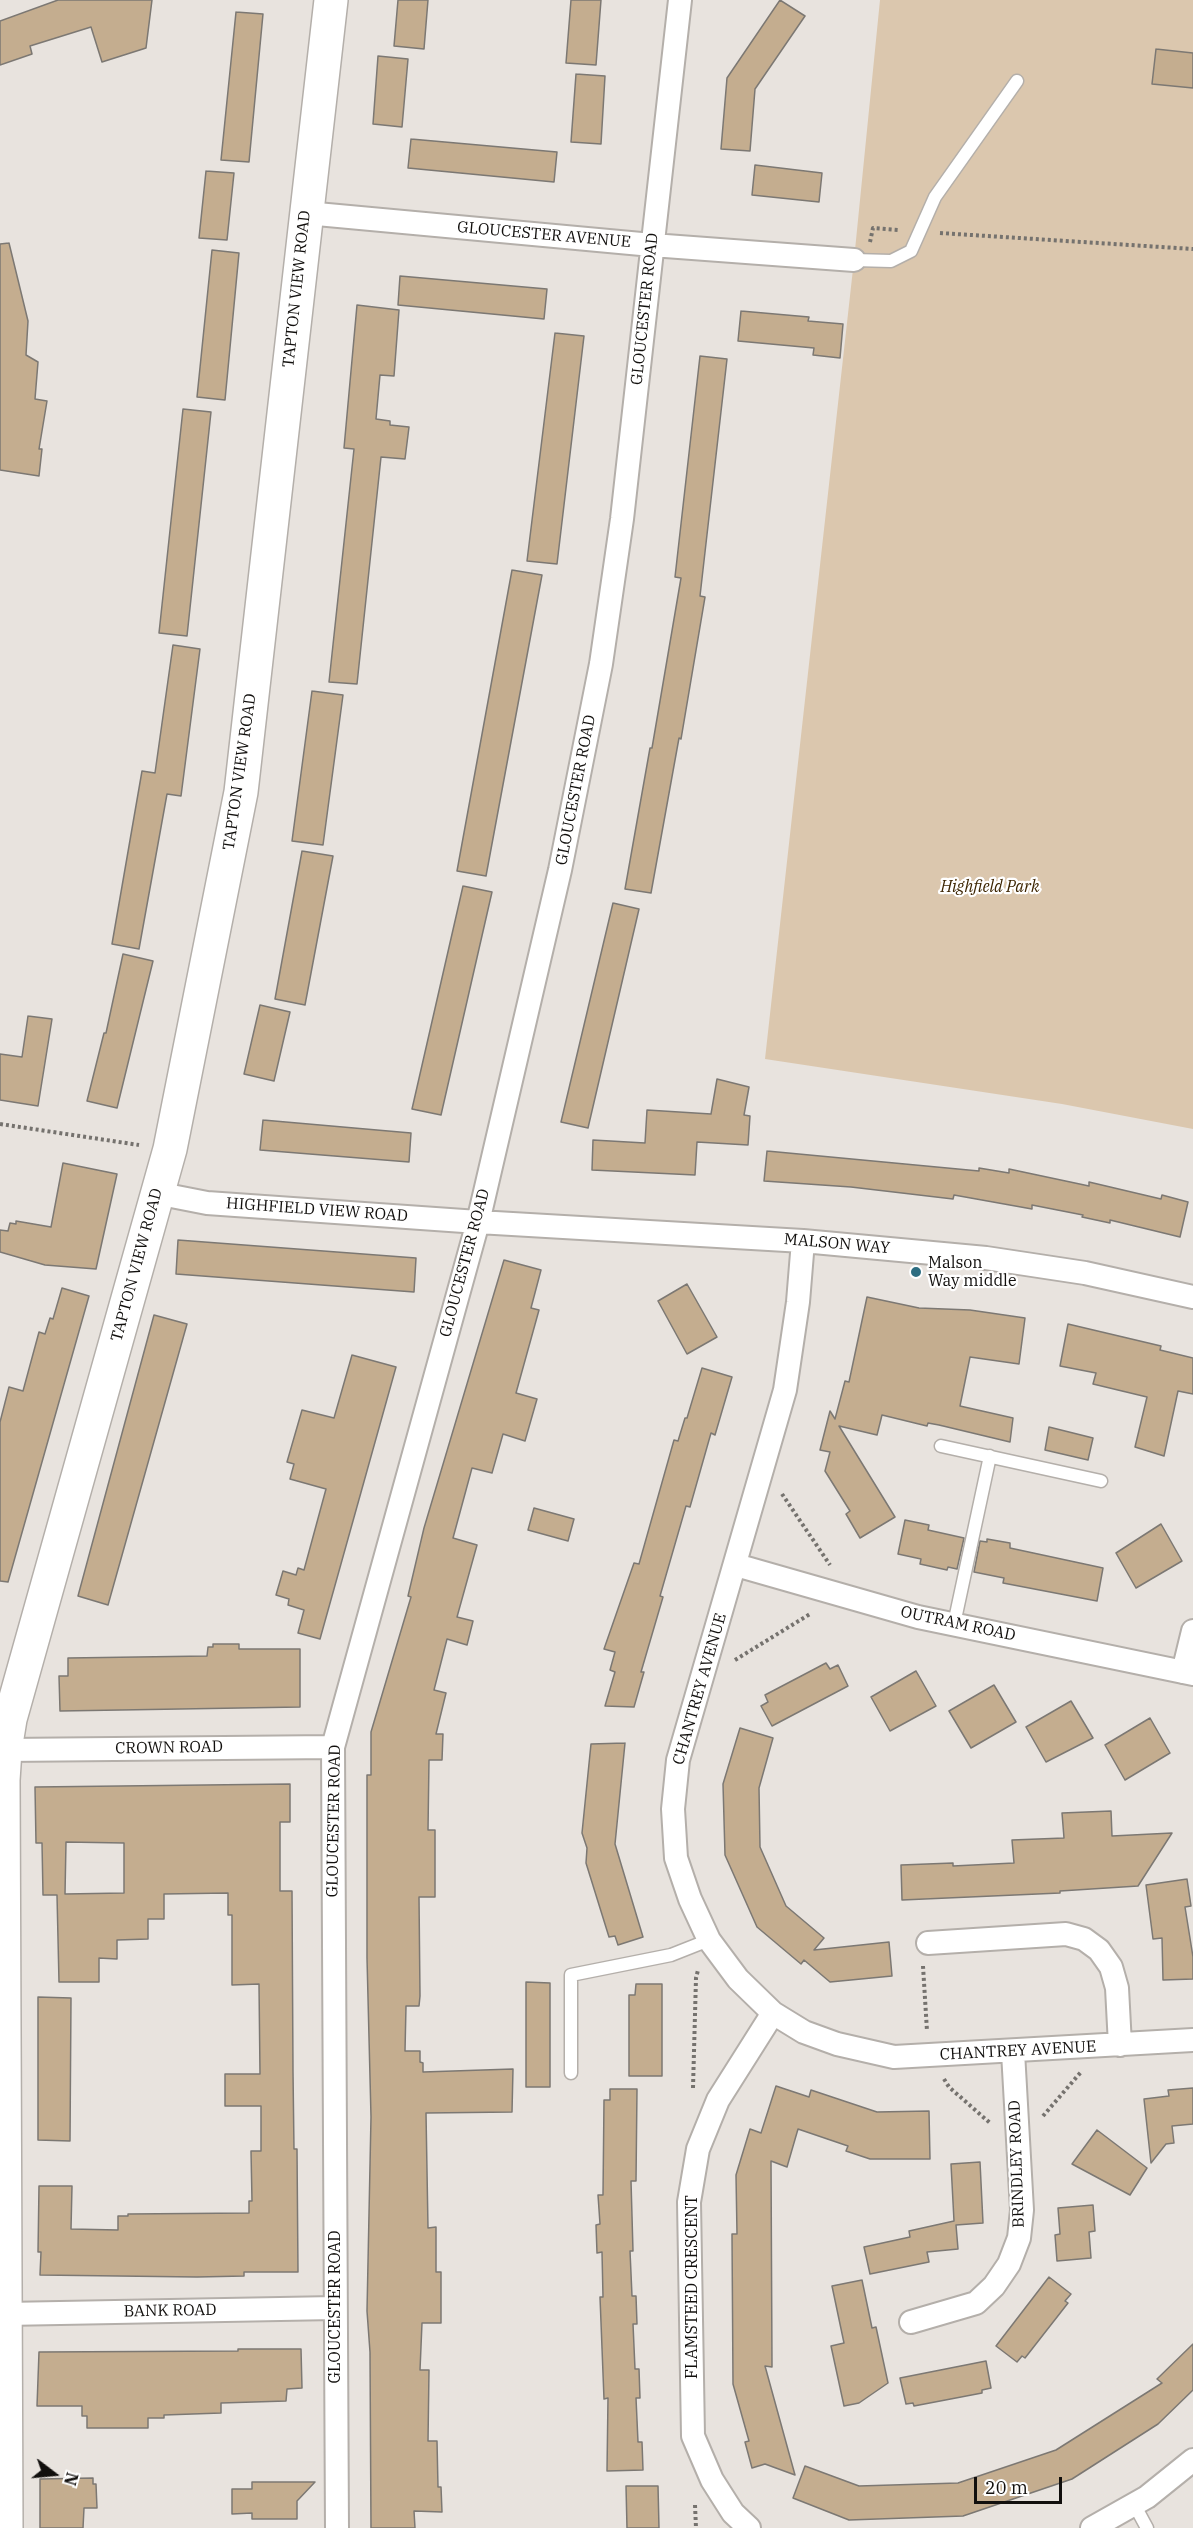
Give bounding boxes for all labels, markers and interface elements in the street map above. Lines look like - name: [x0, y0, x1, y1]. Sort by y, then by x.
- street label: TAPTON VIEW ROAD: [279, 209, 315, 369]
- street label: GLOUCESTER AVENUE: [456, 218, 632, 252]
- street label: GLOUCESTER ROAD: [627, 232, 663, 386]
- street label: TAPTON VIEW ROAD: [219, 692, 261, 852]
- street label: GLOUCESTER ROAD: [552, 713, 600, 867]
- park label: Highfield Park: [940, 877, 1040, 897]
- street label: TAPTON VIEW ROAD: [107, 1186, 167, 1344]
- street label: GLOUCESTER ROAD: [436, 1187, 494, 1339]
- street label: HIGHFIELD VIEW ROAD: [225, 1194, 409, 1226]
- street label: MALSON WAY: [783, 1230, 891, 1258]
- place label: Malson Way middle: [928, 1253, 1016, 1291]
- marker: Malson Way middle: [909, 1265, 923, 1279]
- street label: OUTRAM ROAD: [899, 1602, 1017, 1646]
- street label: CHANTREY AVENUE: [669, 1611, 731, 1767]
- street label: CROWN ROAD: [115, 1737, 223, 1759]
- street label: GLOUCESTER ROAD: [323, 1744, 345, 1898]
- street label: CHANTREY AVENUE: [939, 2037, 1097, 2065]
- street label: BRINDLEY ROAD: [1005, 2100, 1029, 2228]
- street label: FLAMSTEED CRESCENT: [682, 2195, 702, 2379]
- street label: GLOUCESTER ROAD: [325, 2231, 345, 2383]
- street label: BANK ROAD: [123, 2301, 217, 2321]
- north arrow: [24, 2444, 84, 2504]
- scale bar: [977, 2465, 1066, 2503]
- text: N: [60, 2470, 83, 2488]
- text: 20 m: [985, 2476, 1028, 2499]

